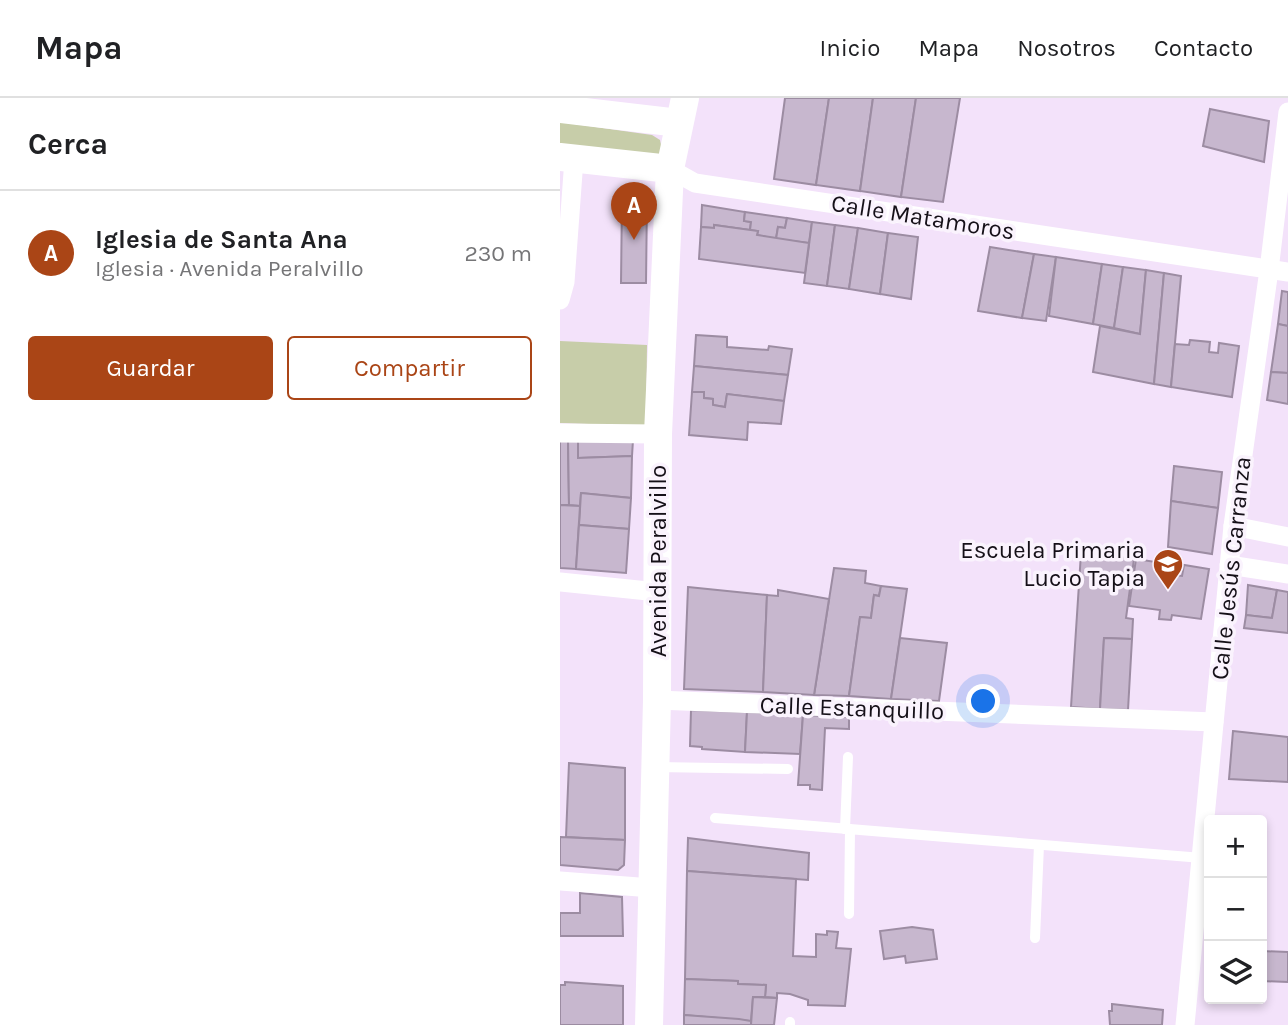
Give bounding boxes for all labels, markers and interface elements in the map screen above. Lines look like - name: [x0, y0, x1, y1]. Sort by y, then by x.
- text: Mapa: [35, 29, 123, 67]
- text: Inicio: [819, 34, 880, 62]
- text: Mapa: [918, 34, 979, 62]
- text: Nosotros: [1017, 34, 1116, 62]
- text: Contacto: [1154, 34, 1253, 62]
- text: Cerca: [28, 126, 108, 162]
- pin: A: [611, 182, 657, 240]
- street label: Calle Matamoros: [829, 189, 1017, 245]
- text: Iglesia de Santa Ana: [95, 224, 348, 255]
- text: A: [44, 240, 58, 267]
- text: 230 m: [464, 240, 532, 267]
- text: Iglesia · Avenida Peralvillo: [95, 255, 364, 282]
- button: Guardar: [28, 336, 273, 400]
- button: Compartir: [287, 336, 532, 400]
- street label: Calle Jesús Carranza: [1205, 455, 1257, 681]
- street label: Avenida Peralvillo: [644, 465, 672, 657]
- place label: Escuela Primaria Lucio Tapia: [960, 536, 1145, 592]
- school or university icon: Escuela Primaria Lucio Tapia: [1151, 547, 1185, 591]
- your location: [966, 684, 1000, 718]
- street label: Calle Estanquillo: [759, 691, 945, 725]
- map controls: [1204, 815, 1267, 1004]
- button: +: [1204, 815, 1267, 878]
- button: −: [1204, 878, 1267, 941]
- button: layers: [1204, 941, 1267, 1004]

